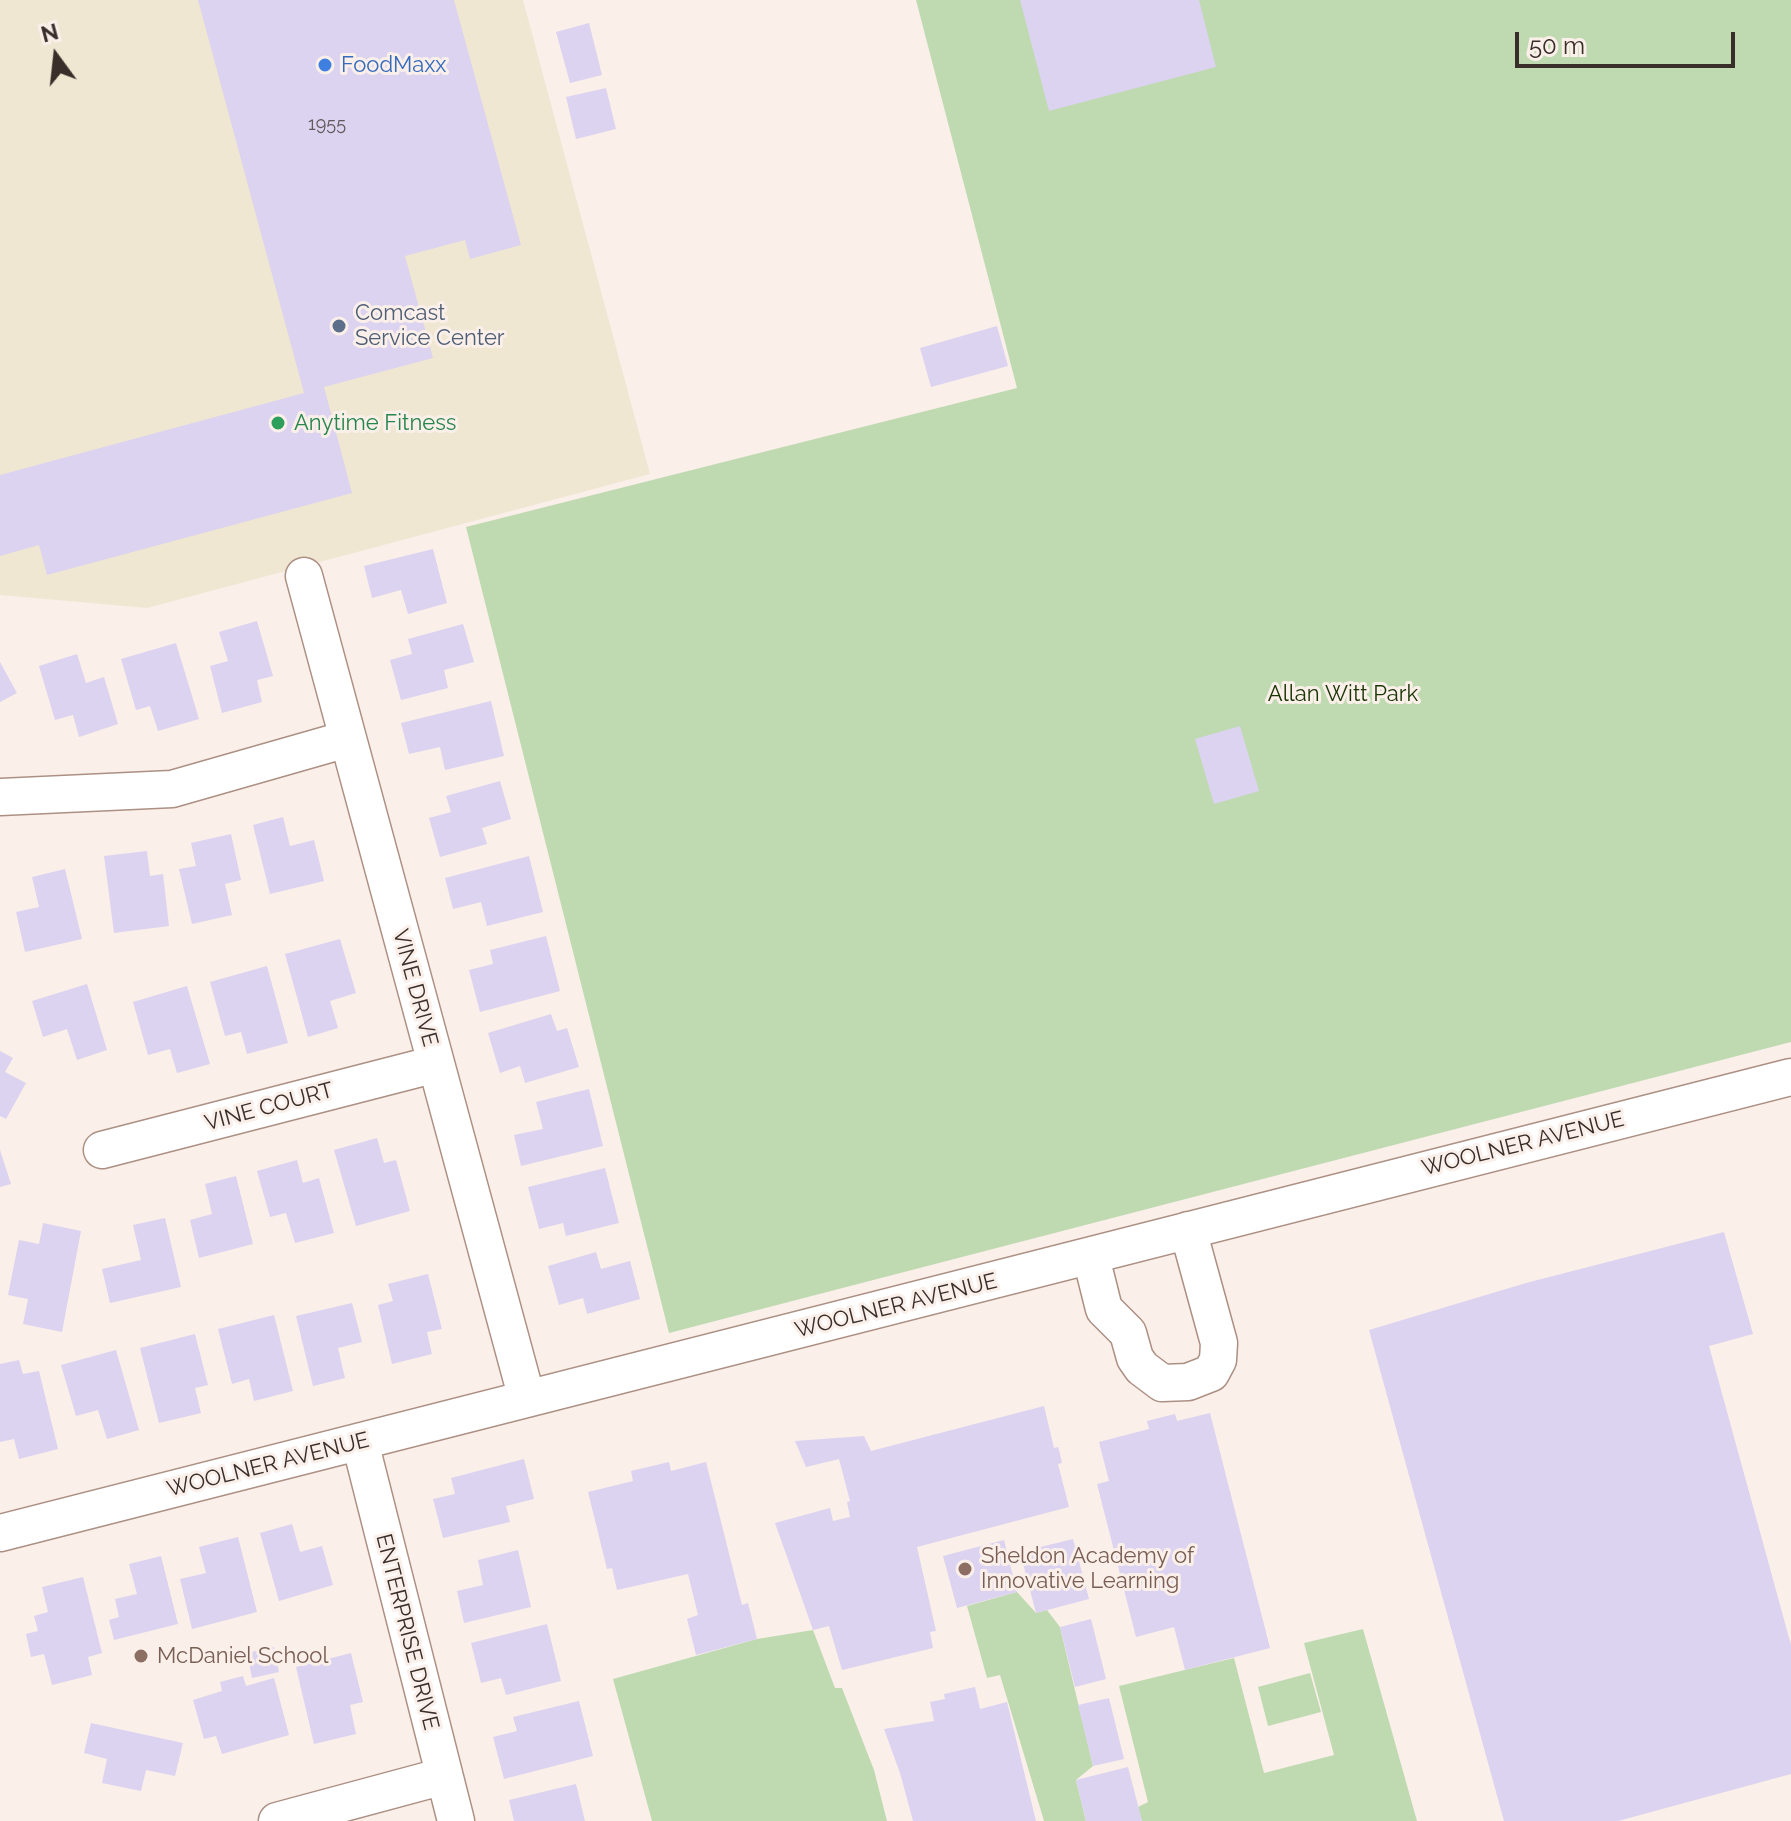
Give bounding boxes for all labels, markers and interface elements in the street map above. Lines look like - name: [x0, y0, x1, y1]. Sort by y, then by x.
- north arrow: [16, 16, 96, 96]
- scale bar: [1519, 16, 1739, 66]
- text: N: [38, 18, 61, 48]
- text: 50 m: [1529, 31, 1585, 60]
- place label: FoodMaxx: [341, 52, 446, 78]
- marker: FoodMaxx: [316, 56, 334, 74]
- house number: 1955: [308, 114, 346, 136]
- place label: Comcast Service Center: [355, 300, 505, 352]
- marker: Comcast Service Center: [330, 317, 348, 335]
- place label: Anytime Fitness: [294, 410, 456, 436]
- marker: Anytime Fitness: [269, 414, 287, 432]
- park label: Allan Witt Park: [1268, 681, 1418, 707]
- street label: VINE DRIVE: [387, 926, 443, 1050]
- street label: VINE COURT: [202, 1077, 336, 1137]
- street label: WOOLNER AVENUE: [1419, 1106, 1627, 1182]
- street label: WOOLNER AVENUE: [792, 1268, 1000, 1344]
- street label: WOOLNER AVENUE: [164, 1427, 372, 1503]
- street label: ENTERPRISE DRIVE: [370, 1531, 444, 1733]
- place label: Sheldon Academy of Innovative Learning: [981, 1543, 1194, 1594]
- marker: Sheldon Academy of Innovative Learning: [956, 1560, 974, 1578]
- place label: McDaniel School: [157, 1643, 328, 1669]
- marker: McDaniel School: [132, 1647, 150, 1665]

